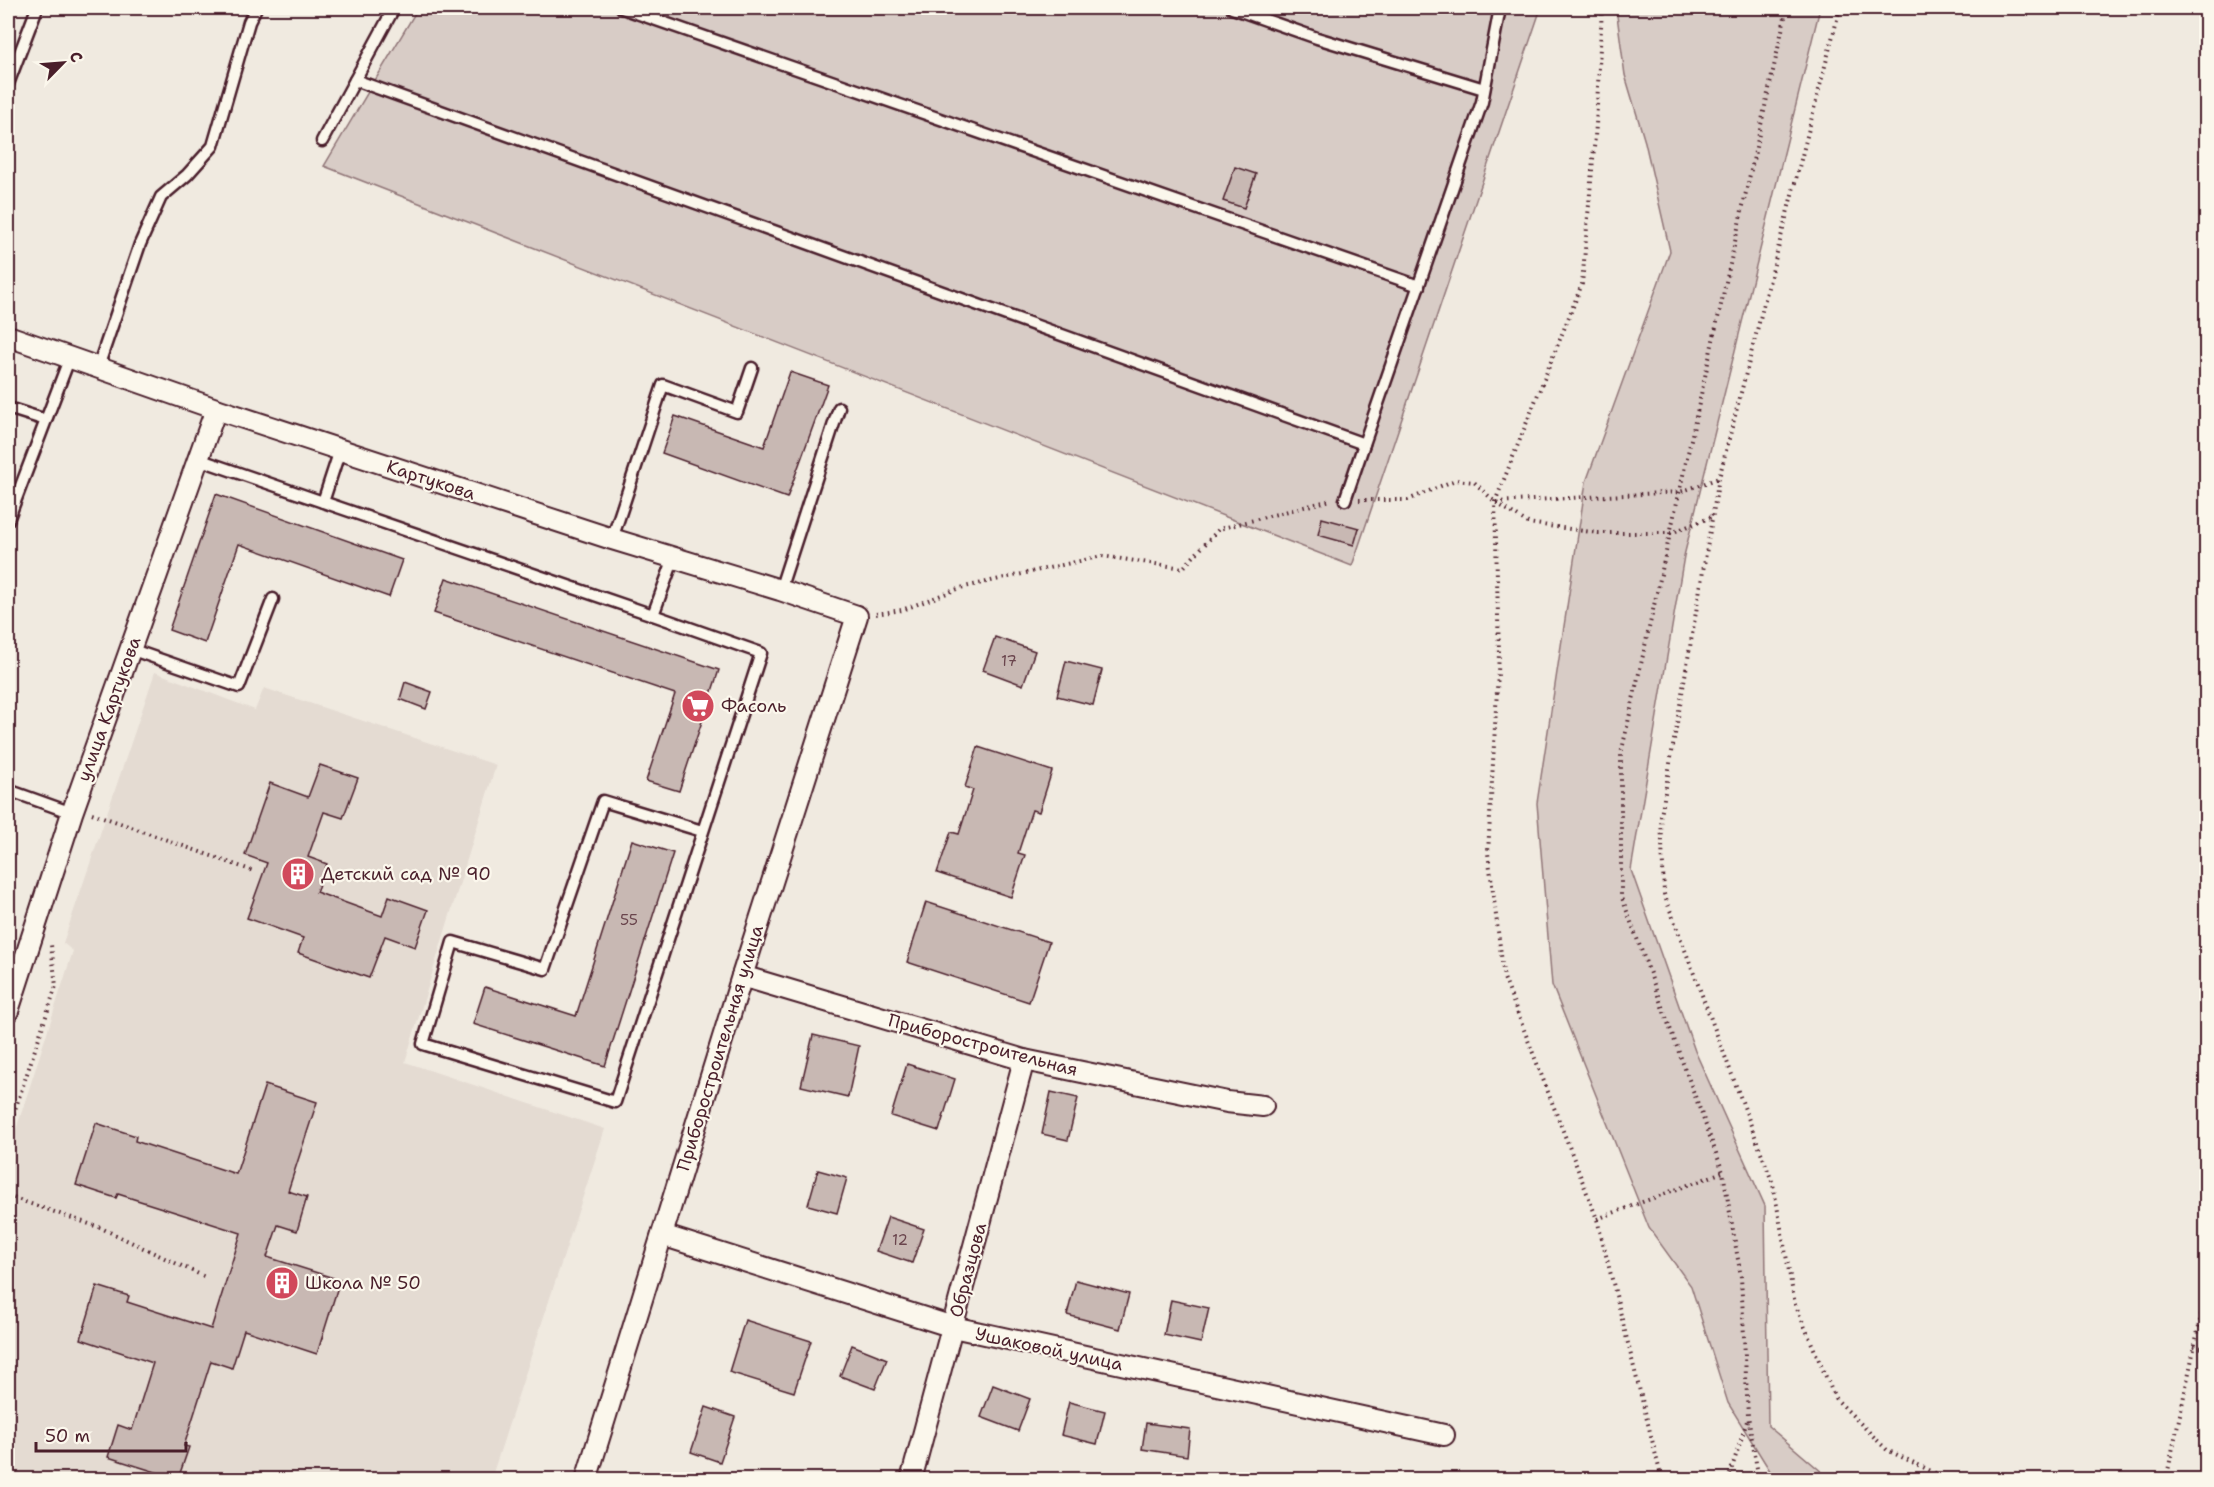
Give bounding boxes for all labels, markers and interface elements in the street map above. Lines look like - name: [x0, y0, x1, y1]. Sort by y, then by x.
- north arrow: [33, 33, 93, 93]
- text: С: [65, 48, 88, 66]
- street label: Картукова: [383, 454, 479, 506]
- street label: улица Картукова: [72, 633, 146, 785]
- house number: 17: [1001, 651, 1017, 671]
- supermarket icon: Фасоль: [680, 688, 716, 724]
- place label: Фасоль: [721, 694, 786, 718]
- building icon: Детский сад № 90: [280, 856, 316, 892]
- place label: Детский сад № 90: [321, 862, 491, 886]
- house number: 55: [620, 910, 638, 930]
- street label: Приборостроительная улица: [671, 922, 769, 1174]
- street label: Приборостроительная: [885, 1008, 1081, 1082]
- street label: Образцова: [944, 1220, 992, 1320]
- house number: 12: [892, 1230, 908, 1250]
- building icon: Школа № 50: [264, 1265, 300, 1301]
- place label: Школа № 50: [305, 1271, 421, 1295]
- street label: Ушаковой улица: [973, 1322, 1125, 1376]
- scale bar: [36, 1415, 186, 1453]
- text: 50 m: [45, 1424, 90, 1448]

